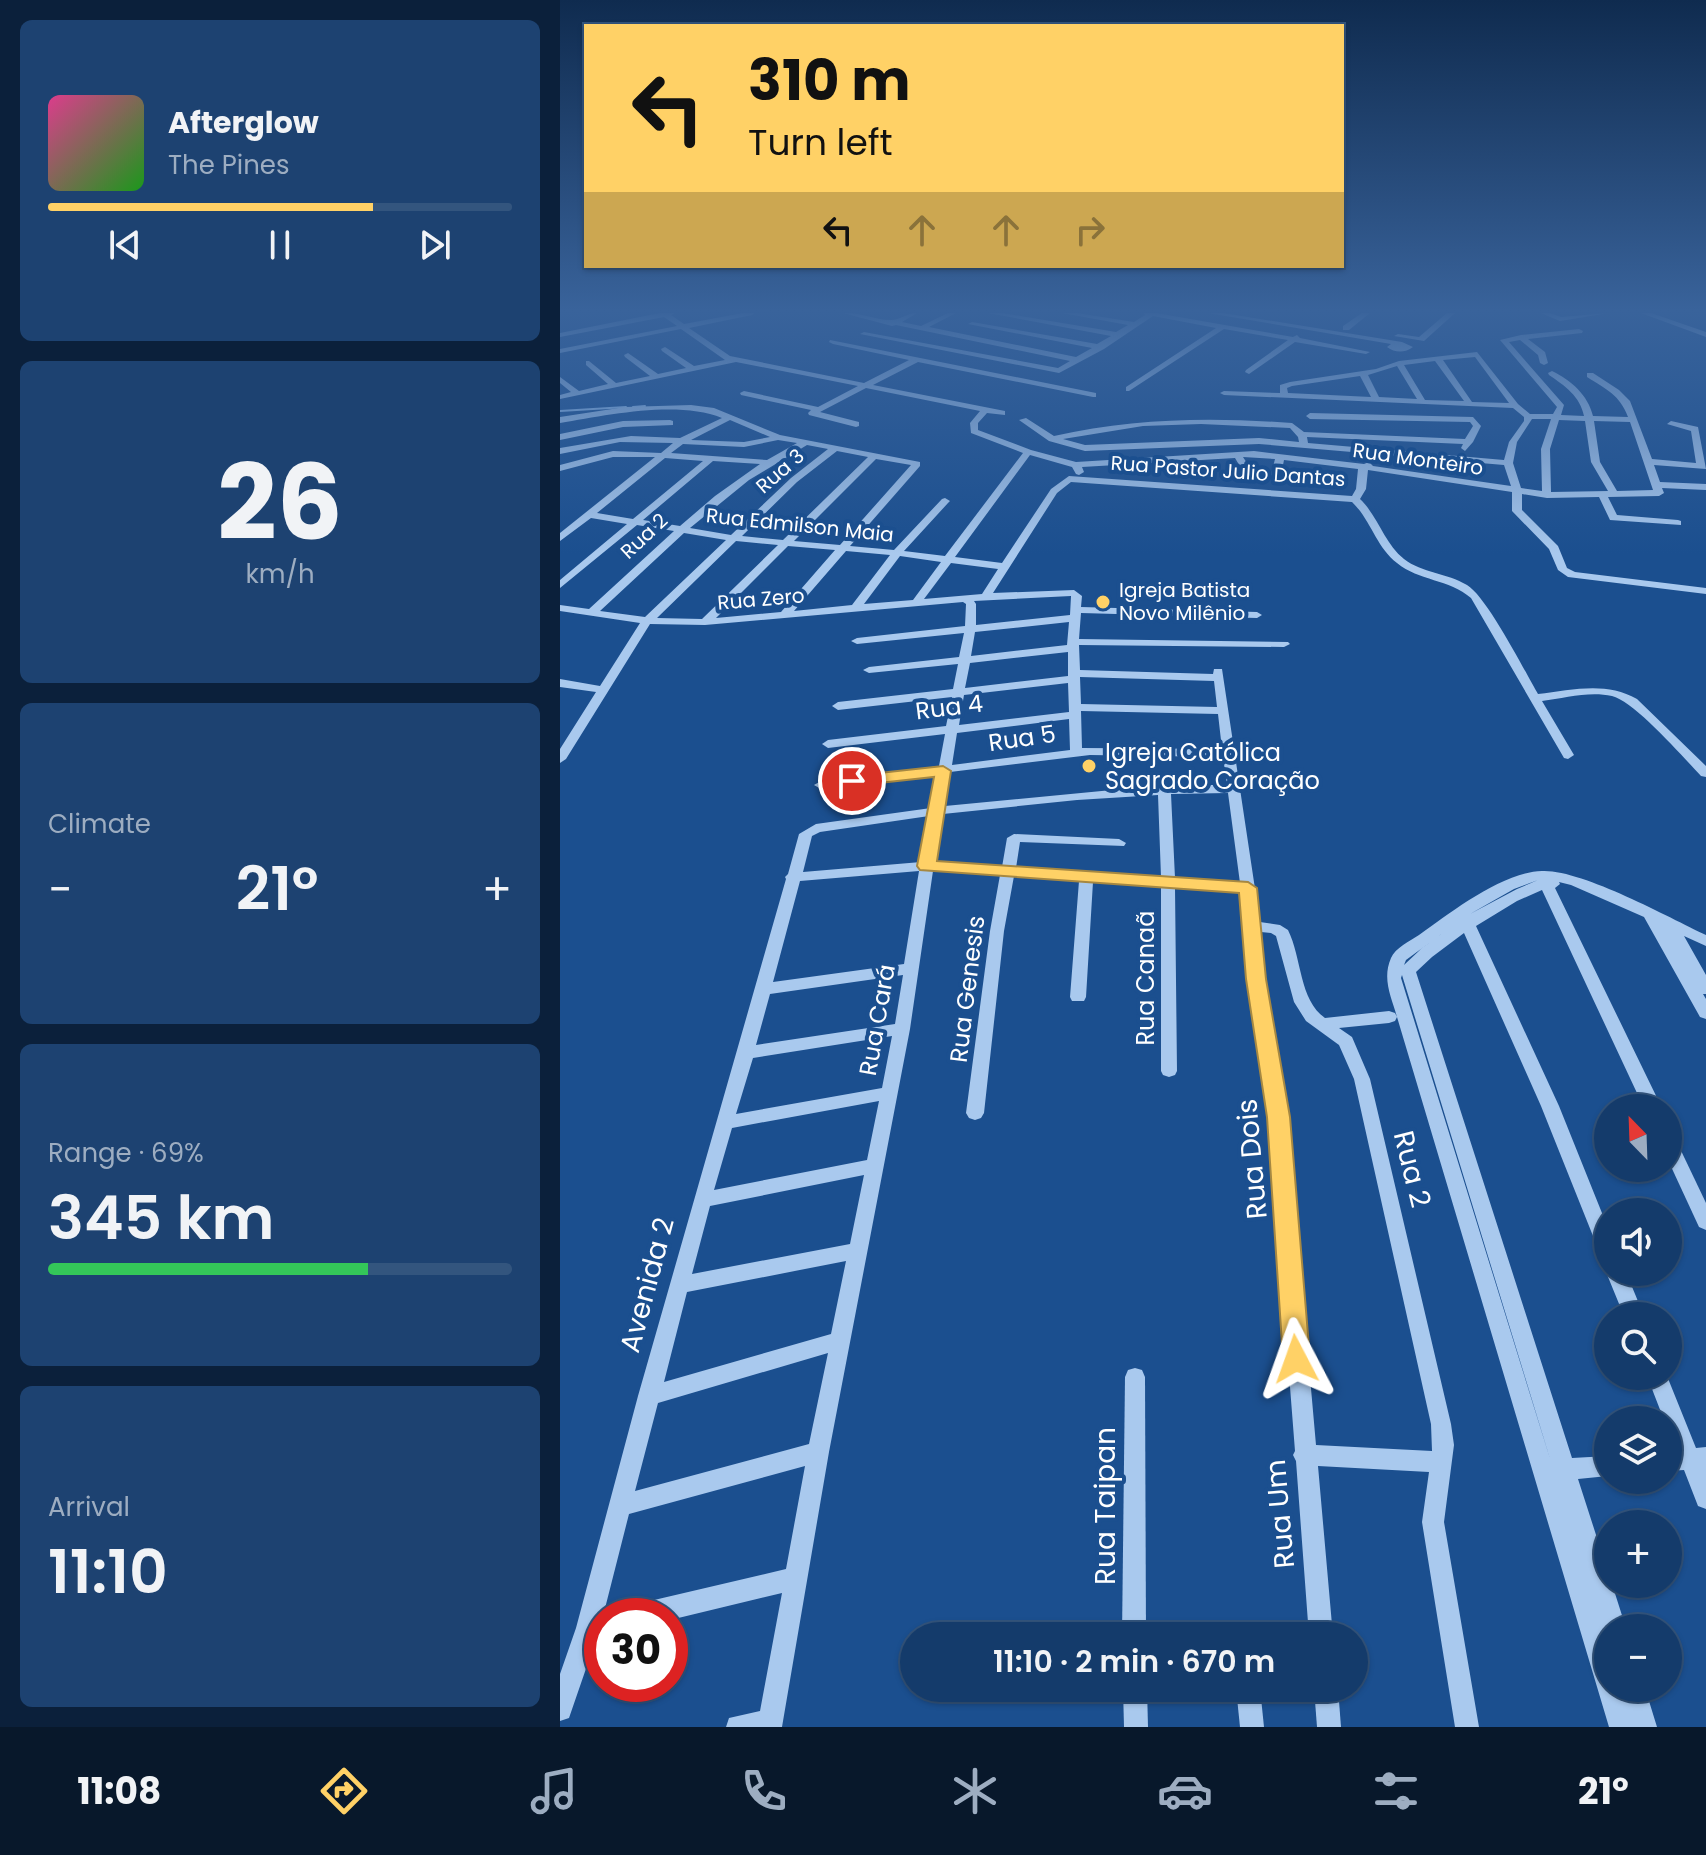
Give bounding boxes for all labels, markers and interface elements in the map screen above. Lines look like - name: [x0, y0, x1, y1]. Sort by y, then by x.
- text: 310 m: [748, 41, 911, 120]
- icon: left: [616, 56, 720, 160]
- text: Afterglow: [168, 101, 319, 144]
- text: Turn left: [748, 117, 893, 168]
- text: The Pines: [168, 147, 290, 183]
- icon: left: [816, 208, 860, 252]
- icon: ahead: [900, 208, 944, 252]
- icon: ahead: [984, 208, 1028, 252]
- icon: right: [1068, 208, 1112, 252]
- icon: previous: [103, 223, 147, 267]
- icon: pause: [258, 223, 302, 267]
- icon: next: [413, 223, 457, 267]
- text: 26: [217, 430, 343, 575]
- street label: Rua Monteiro: [1351, 436, 1485, 482]
- street label: Rua 3: [750, 442, 810, 500]
- street label: Rua Pastor Julio Dantas: [1110, 449, 1346, 493]
- street label: Rua Edmilson Maia: [705, 501, 895, 549]
- street label: Rua 2: [614, 507, 674, 565]
- text: km/h: [245, 556, 315, 592]
- place label: Igreja Batista Novo Milênio: [1119, 576, 1250, 627]
- street label: Rua Zero: [716, 581, 806, 617]
- marker: Igreja Batista Novo Milênio: [1094, 593, 1112, 611]
- street label: Rua 4: [913, 686, 985, 728]
- street label: Rua 5: [986, 717, 1058, 759]
- place label: Igreja Católica Sagrado Coração: [1105, 736, 1320, 797]
- pin: [818, 747, 886, 815]
- marker: Igreja Católica Sagrado Coração: [1080, 757, 1098, 775]
- icon: arrive: [830, 759, 874, 803]
- text: Climate: [48, 806, 151, 842]
- text: 21°: [236, 847, 319, 931]
- text: −: [48, 859, 72, 920]
- text: +: [482, 859, 512, 920]
- street label: Rua Canaã: [1129, 910, 1162, 1046]
- street label: Rua Genesis: [942, 914, 992, 1064]
- street label: Rua Cará: [851, 962, 903, 1078]
- north arrow: [1594, 1094, 1682, 1182]
- map controls: [1594, 1094, 1682, 1702]
- street label: Rua Dois: [1227, 1097, 1277, 1221]
- street label: Rua 2: [1384, 1127, 1440, 1211]
- text: Range · 69%: [48, 1135, 204, 1171]
- text: 345 km: [48, 1176, 274, 1260]
- button: sound: [1594, 1198, 1682, 1286]
- street label: Avenida 2: [610, 1213, 684, 1357]
- button: search: [1594, 1302, 1682, 1390]
- position arrow: [1254, 1317, 1338, 1401]
- button: layers: [1594, 1406, 1682, 1494]
- street label: Rua Taipan: [1086, 1427, 1125, 1585]
- street label: Rua Um: [1256, 1458, 1304, 1570]
- text: Arrival: [48, 1489, 130, 1525]
- button: +: [1594, 1510, 1682, 1598]
- text: 11:10: [48, 1530, 168, 1614]
- speed limit sign: 30: [584, 1598, 688, 1702]
- button: −: [1594, 1614, 1682, 1702]
- text: 11:10 · 2 min · 670 m: [993, 1640, 1275, 1683]
- icon: directions: [316, 1763, 372, 1819]
- icon: music: [526, 1763, 582, 1819]
- icon: phone: [736, 1763, 792, 1819]
- icon: climate: [947, 1763, 1003, 1819]
- icon: car: [1157, 1763, 1213, 1819]
- icon: filters: [1368, 1763, 1424, 1819]
- text: 11:08: [77, 1766, 161, 1817]
- text: 21°: [1578, 1766, 1629, 1817]

